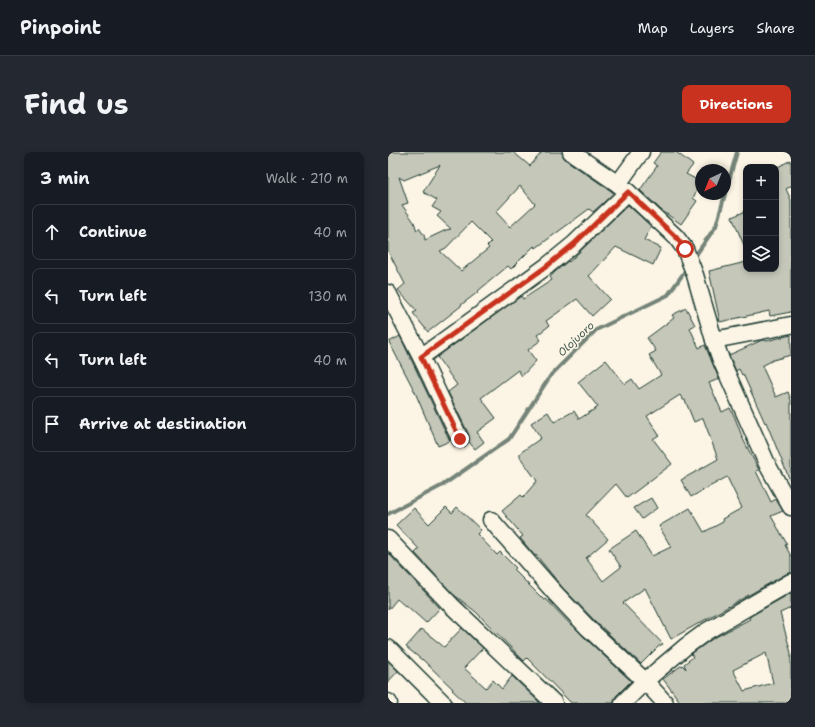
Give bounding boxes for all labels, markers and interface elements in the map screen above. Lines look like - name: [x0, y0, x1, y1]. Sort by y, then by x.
- text: Pinpoint: [20, 15, 101, 40]
- text: Map: [638, 19, 668, 37]
- text: Layers: [690, 19, 734, 37]
- text: Share: [756, 19, 795, 37]
- text: Find us: [24, 85, 129, 123]
- button: Directions: [682, 85, 791, 123]
- north arrow: [695, 164, 731, 200]
- map controls: [743, 164, 779, 272]
- button: +: [743, 164, 779, 200]
- text: 3 min: [40, 167, 90, 189]
- text: Walk · 210 m: [266, 170, 348, 187]
- button: −: [743, 200, 779, 236]
- icon: ahead: [41, 221, 63, 243]
- text: Continue: [79, 222, 147, 242]
- text: 40 m: [313, 224, 347, 241]
- button: layers: [743, 236, 779, 272]
- route start: [676, 240, 694, 258]
- icon: left: [41, 285, 63, 307]
- text: Turn left: [79, 286, 147, 306]
- text: 130 m: [309, 288, 347, 305]
- water label: Olojuoro: [554, 318, 598, 360]
- icon: left: [41, 349, 63, 371]
- text: Turn left: [79, 350, 147, 370]
- text: 40 m: [313, 352, 347, 369]
- icon: arrive: [41, 413, 63, 435]
- text: Arrive at destination: [79, 414, 247, 434]
- route end: [451, 430, 469, 448]

